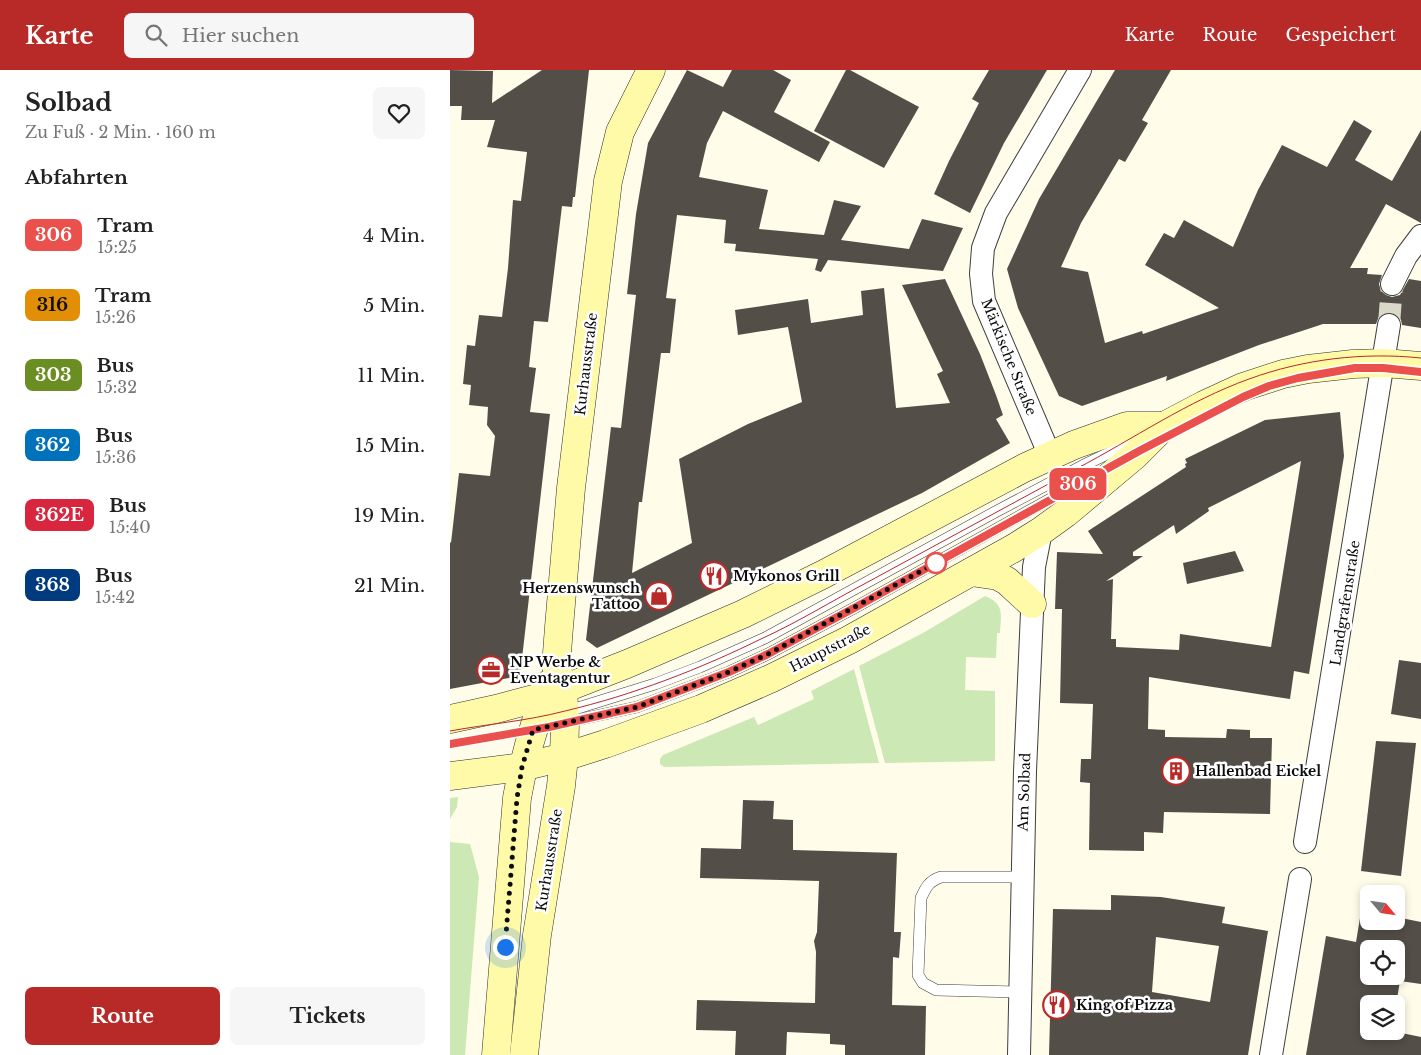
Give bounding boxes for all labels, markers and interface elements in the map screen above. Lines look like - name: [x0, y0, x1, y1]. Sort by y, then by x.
- search box: [124, 13, 474, 58]
- text: Karte: [25, 21, 94, 50]
- icon: search: [142, 21, 170, 49]
- text: Hier suchen: [182, 24, 299, 47]
- text: Karte: [1125, 24, 1174, 46]
- text: Route: [1202, 24, 1257, 46]
- text: Gespeichert: [1285, 24, 1396, 46]
- button: heart: [373, 87, 425, 139]
- text: Solbad: [25, 88, 112, 117]
- text: Zu Fuß · 2 Min. · 160 m: [25, 122, 216, 142]
- text: Abfahrten: [25, 166, 128, 189]
- text: Tram: [97, 214, 154, 237]
- text: 306: [35, 224, 72, 246]
- text: 4 Min.: [363, 224, 425, 247]
- text: 15:25: [97, 237, 137, 257]
- text: Tram: [95, 284, 152, 307]
- text: 316: [37, 294, 68, 316]
- text: 5 Min.: [363, 294, 425, 317]
- street label: Märkische Straße: [977, 296, 1041, 418]
- text: 15:26: [95, 307, 136, 327]
- street label: Kurhausstraße: [571, 311, 601, 417]
- text: Bus: [97, 354, 134, 377]
- text: 303: [35, 364, 72, 386]
- text: 11 Min.: [357, 364, 425, 387]
- text: 15:32: [97, 377, 137, 397]
- text: Bus: [95, 424, 133, 447]
- text: 362: [35, 434, 70, 456]
- text: 15 Min.: [355, 434, 425, 457]
- text: 15:36: [95, 447, 136, 467]
- line badge: 306: [1049, 468, 1107, 500]
- text: 306: [1059, 473, 1097, 495]
- text: Bus: [109, 494, 146, 517]
- text: 362E: [35, 504, 84, 526]
- text: 19 Min.: [354, 504, 425, 527]
- text: 15:40: [109, 517, 151, 537]
- street label: Landgrafenstraße: [1326, 539, 1364, 667]
- unlabelled marker: [925, 552, 947, 574]
- restaurant icon: Mykonos Grill: [699, 561, 729, 591]
- text: Bus: [95, 564, 132, 587]
- place label: Mykonos Grill: [733, 567, 840, 585]
- text: 368: [35, 574, 70, 596]
- text: 21 Min.: [354, 574, 425, 597]
- place label: Herzenswunsch Tattoo: [522, 579, 640, 613]
- shop icon: Herzenswunsch Tattoo: [644, 581, 674, 611]
- text: 15:42: [95, 587, 135, 607]
- street label: Hauptstraße: [786, 620, 874, 676]
- place label: NP Werbe & Eventagentur: [510, 653, 610, 687]
- office icon: NP Werbe & Eventagentur: [476, 655, 506, 685]
- street label: Am Solbad: [1014, 752, 1034, 833]
- building icon: Hallenbad Eickel: [1161, 756, 1191, 786]
- place label: Hallenbad Eickel: [1195, 762, 1321, 780]
- street label: Kurhausstraße: [532, 807, 566, 913]
- north arrow: [1360, 885, 1405, 930]
- map controls: [1360, 885, 1405, 1040]
- your location: [493, 935, 518, 960]
- button: locate: [1360, 940, 1405, 985]
- button: Route: [25, 987, 220, 1045]
- button: Tickets: [230, 987, 425, 1045]
- restaurant icon: King of Pizza: [1042, 990, 1072, 1020]
- button: layers: [1360, 995, 1405, 1040]
- place label: King of Pizza: [1076, 996, 1173, 1014]

